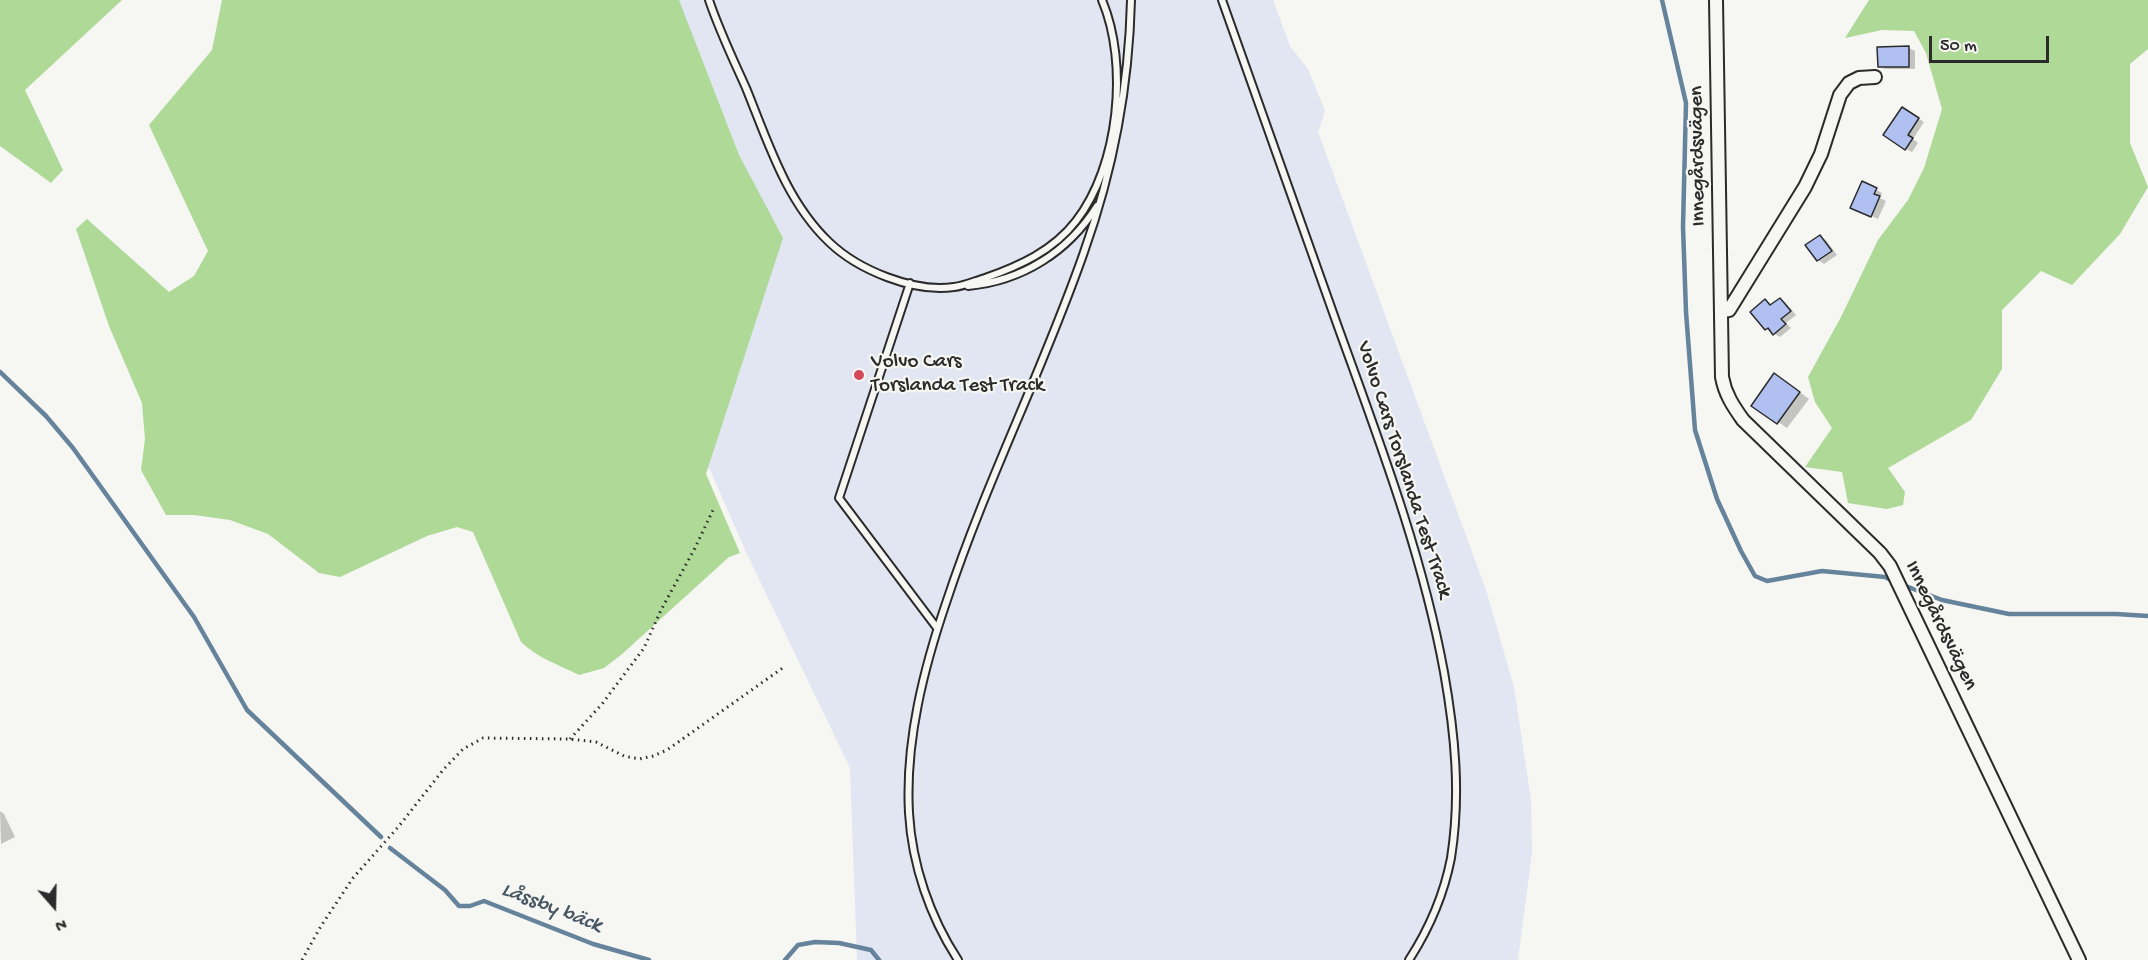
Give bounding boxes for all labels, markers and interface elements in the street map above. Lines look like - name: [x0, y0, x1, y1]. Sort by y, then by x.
- scale bar: [1932, 24, 2052, 62]
- text: 50 m: [1940, 36, 1977, 57]
- street label: Innegårdsvägen: [1685, 85, 1713, 227]
- street label: Volvo Cars Torslanda Test Track: [1349, 338, 1457, 602]
- place label: Volvo Cars Torslanda Test Track: [871, 350, 1044, 400]
- marker: Volvo Cars Torslanda Test Track: [852, 368, 866, 382]
- street label: Innegårdsvägen: [1898, 557, 1982, 695]
- north arrow: [24, 876, 84, 936]
- water label: Låssby bäck: [497, 878, 605, 940]
- text: N: [52, 913, 68, 934]

